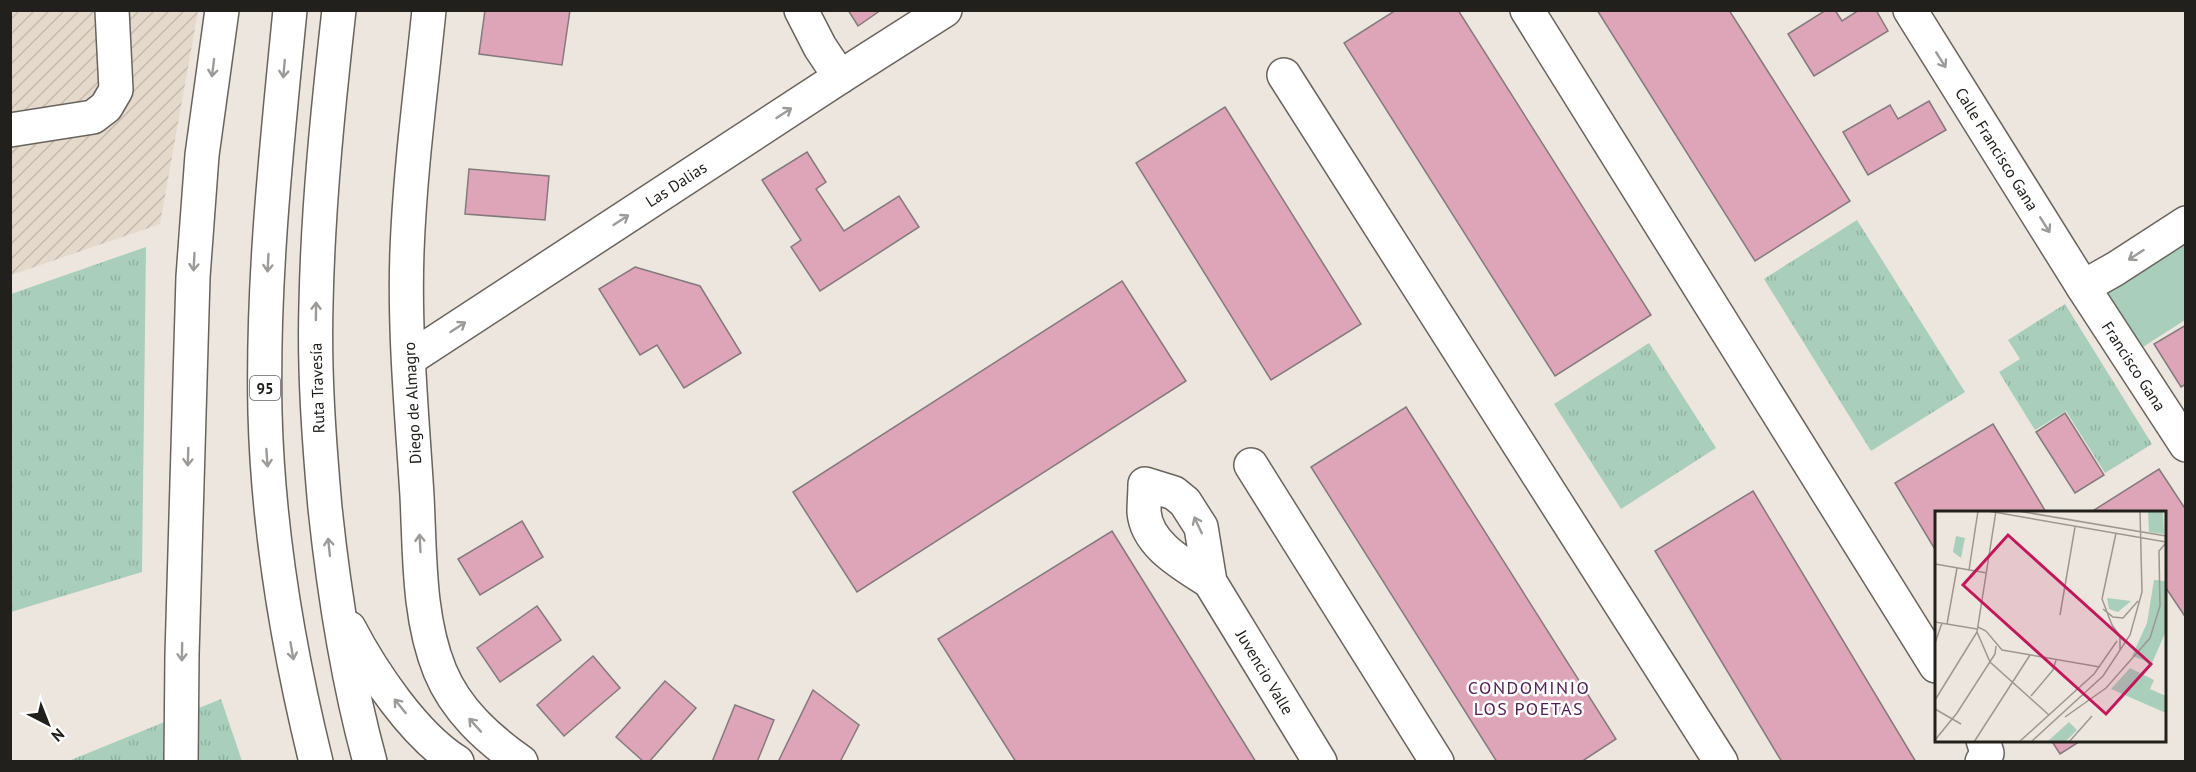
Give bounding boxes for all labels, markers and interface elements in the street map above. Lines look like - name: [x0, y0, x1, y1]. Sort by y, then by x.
- one-way arrow: [1935, 51, 1947, 68]
- one-way arrow: [208, 58, 219, 78]
- one-way arrow: [278, 58, 289, 78]
- street label: Calle Francisco Gana: [1951, 84, 2043, 214]
- one-way arrow: [775, 107, 792, 119]
- street label: Las Dalias: [642, 157, 711, 211]
- one-way arrow: [612, 214, 629, 226]
- one-way arrow: [2039, 216, 2051, 233]
- one-way arrow: [2128, 249, 2145, 262]
- one-way arrow: [189, 252, 200, 272]
- one-way arrow: [262, 253, 273, 272]
- one-way arrow: [310, 302, 322, 322]
- street label: Francisco Gana: [2098, 317, 2170, 415]
- one-way arrow: [449, 321, 466, 333]
- street label: Diego de Almagro: [399, 341, 425, 465]
- street label: Ruta Travesía: [305, 343, 329, 433]
- road number: 95: [250, 376, 280, 400]
- one-way arrow: [182, 447, 193, 467]
- one-way arrow: [262, 447, 273, 467]
- inset map: [1935, 511, 2166, 742]
- one-way arrow: [1192, 516, 1203, 534]
- one-way arrow: [414, 533, 425, 553]
- one-way arrow: [323, 538, 334, 558]
- street label: Juvencio Valle: [1231, 625, 1298, 718]
- one-way arrow: [287, 641, 298, 660]
- one-way arrow: [176, 642, 188, 662]
- district label: CONDOMINIO LOS POETAS: [1468, 676, 1590, 720]
- north arrow: [18, 694, 78, 754]
- one-way arrow: [394, 698, 407, 714]
- one-way arrow: [468, 717, 482, 732]
- text: N: [47, 724, 69, 746]

